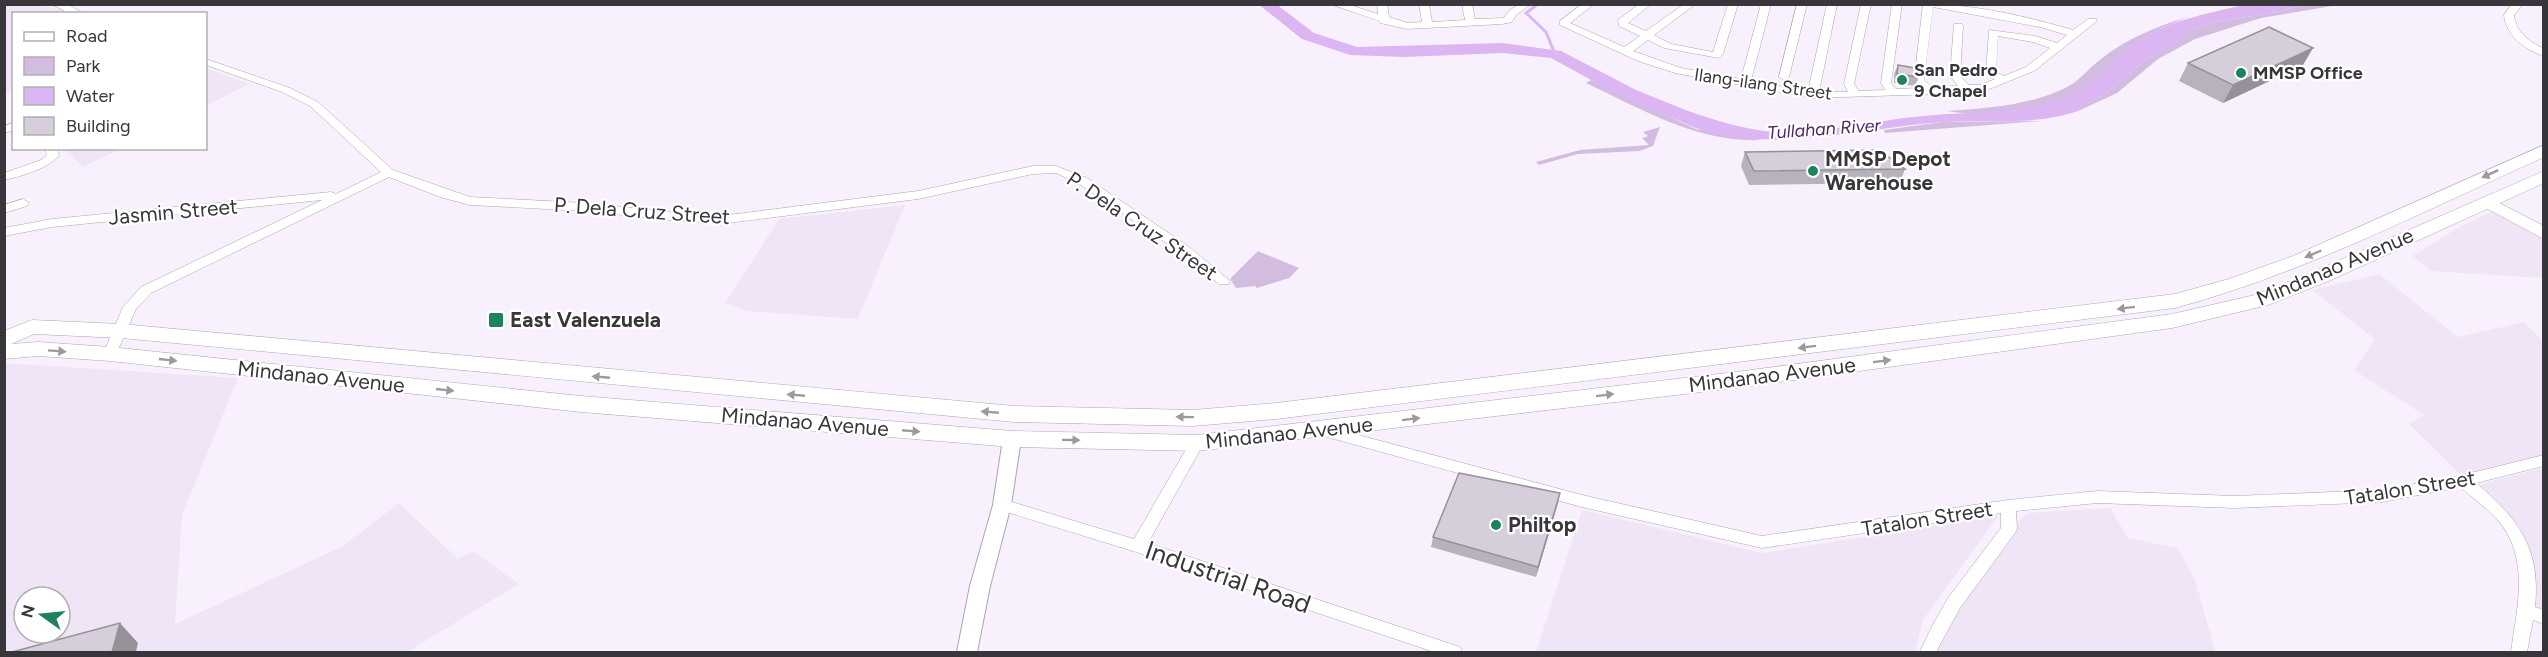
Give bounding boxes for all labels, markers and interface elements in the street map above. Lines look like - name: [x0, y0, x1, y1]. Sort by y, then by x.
- legend: [12, 12, 207, 150]
- text: Road: [66, 25, 107, 47]
- text: Park: [66, 55, 101, 77]
- place label: San Pedro 9 Chapel: [1914, 59, 1998, 102]
- place label: MMSP Office: [2253, 62, 2363, 84]
- street label: Ilang-ilang Street: [1693, 63, 1834, 105]
- marker: MMSP Office: [2234, 66, 2248, 80]
- marker: San Pedro 9 Chapel: [1895, 73, 1909, 87]
- text: Water: [66, 85, 114, 107]
- water label: Tullahan River: [1767, 114, 1882, 144]
- text: Building: [66, 115, 131, 137]
- place label: MMSP Depot Warehouse: [1825, 146, 1951, 195]
- marker: MMSP Depot Warehouse: [1806, 164, 1820, 178]
- street label: P. Dela Cruz Street: [1062, 166, 1222, 285]
- one-way arrow: [2481, 169, 2499, 179]
- street label: P. Dela Cruz Street: [553, 192, 731, 229]
- street label: Jasmin Street: [107, 193, 239, 230]
- street label: Mindanao Avenue: [2253, 222, 2417, 311]
- one-way arrow: [2303, 249, 2321, 259]
- one-way arrow: [2116, 303, 2135, 312]
- place label: East Valenzuela: [510, 307, 661, 332]
- marker: East Valenzuela: [487, 311, 505, 329]
- one-way arrow: [1798, 342, 1817, 352]
- one-way arrow: [48, 346, 67, 355]
- street label: Mindanao Avenue: [1687, 352, 1857, 397]
- one-way arrow: [158, 355, 177, 365]
- street label: Mindanao Avenue: [236, 355, 406, 398]
- one-way arrow: [1872, 356, 1891, 366]
- one-way arrow: [592, 372, 611, 382]
- one-way arrow: [436, 385, 455, 395]
- one-way arrow: [786, 390, 805, 400]
- one-way arrow: [1596, 390, 1615, 400]
- street label: Mindanao Avenue: [720, 402, 890, 441]
- one-way arrow: [980, 407, 999, 417]
- street label: Mindanao Avenue: [1204, 411, 1374, 454]
- one-way arrow: [1175, 413, 1194, 422]
- one-way arrow: [1402, 414, 1421, 424]
- one-way arrow: [902, 426, 921, 436]
- one-way arrow: [1061, 436, 1080, 445]
- street label: Tatalon Street: [2343, 465, 2477, 510]
- street label: Tatalon Street: [1860, 496, 1994, 541]
- place label: Philtop: [1508, 512, 1576, 537]
- marker: Philtop: [1489, 518, 1503, 532]
- street label: Industrial Road: [1141, 534, 1315, 620]
- north arrow: [12, 585, 72, 645]
- text: N: [17, 603, 39, 620]

